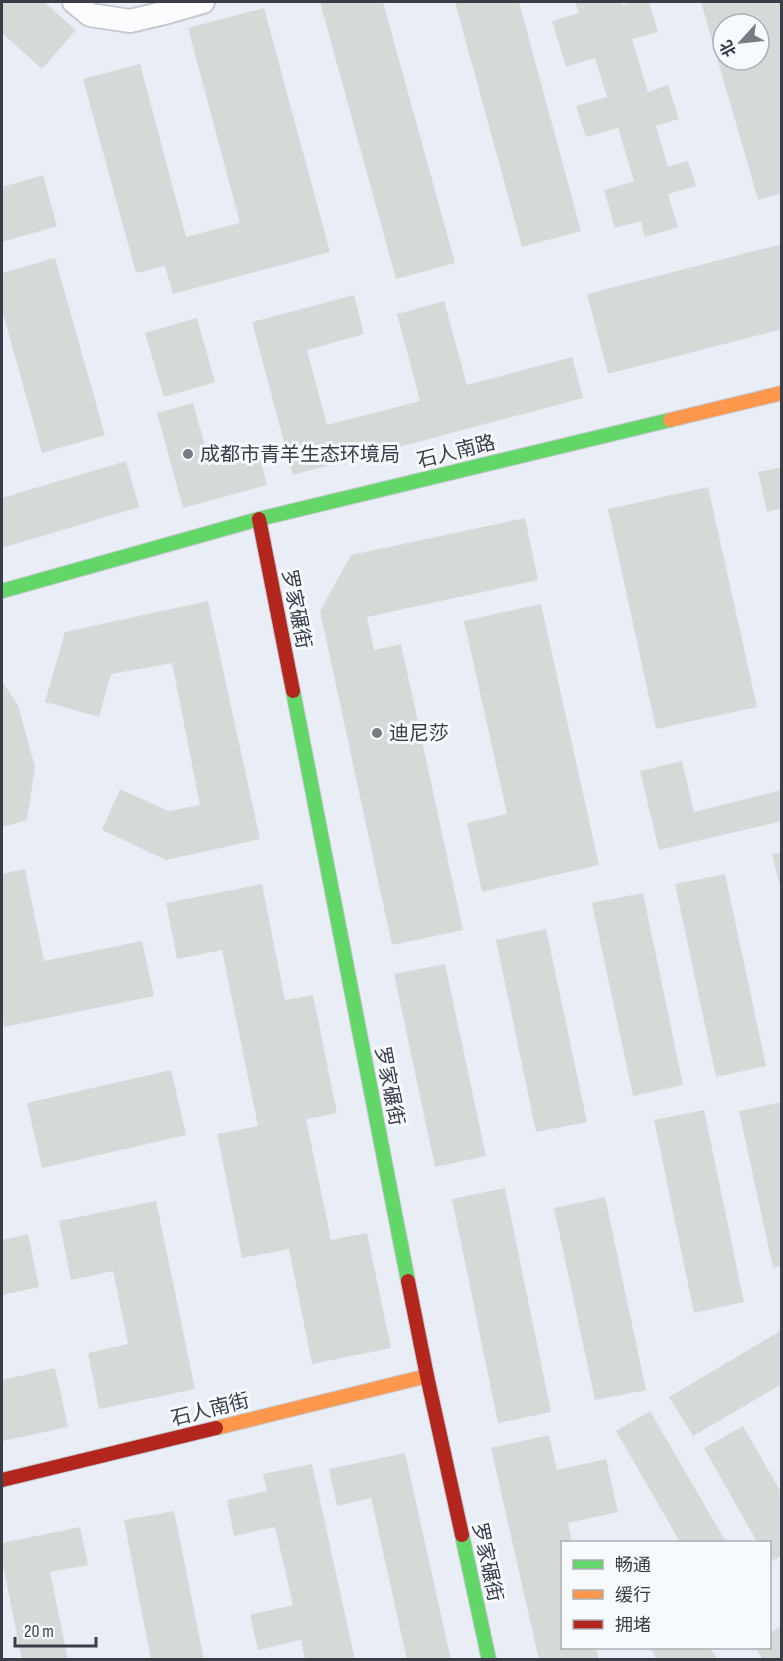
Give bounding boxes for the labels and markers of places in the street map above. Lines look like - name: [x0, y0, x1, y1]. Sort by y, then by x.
- place label: 成都市青羊生态环境局: [200, 443, 400, 467]
- marker: 成都市青羊生态环境局: [181, 447, 195, 461]
- place label: 迪尼莎: [389, 722, 449, 746]
- marker: 迪尼莎: [370, 726, 384, 740]

